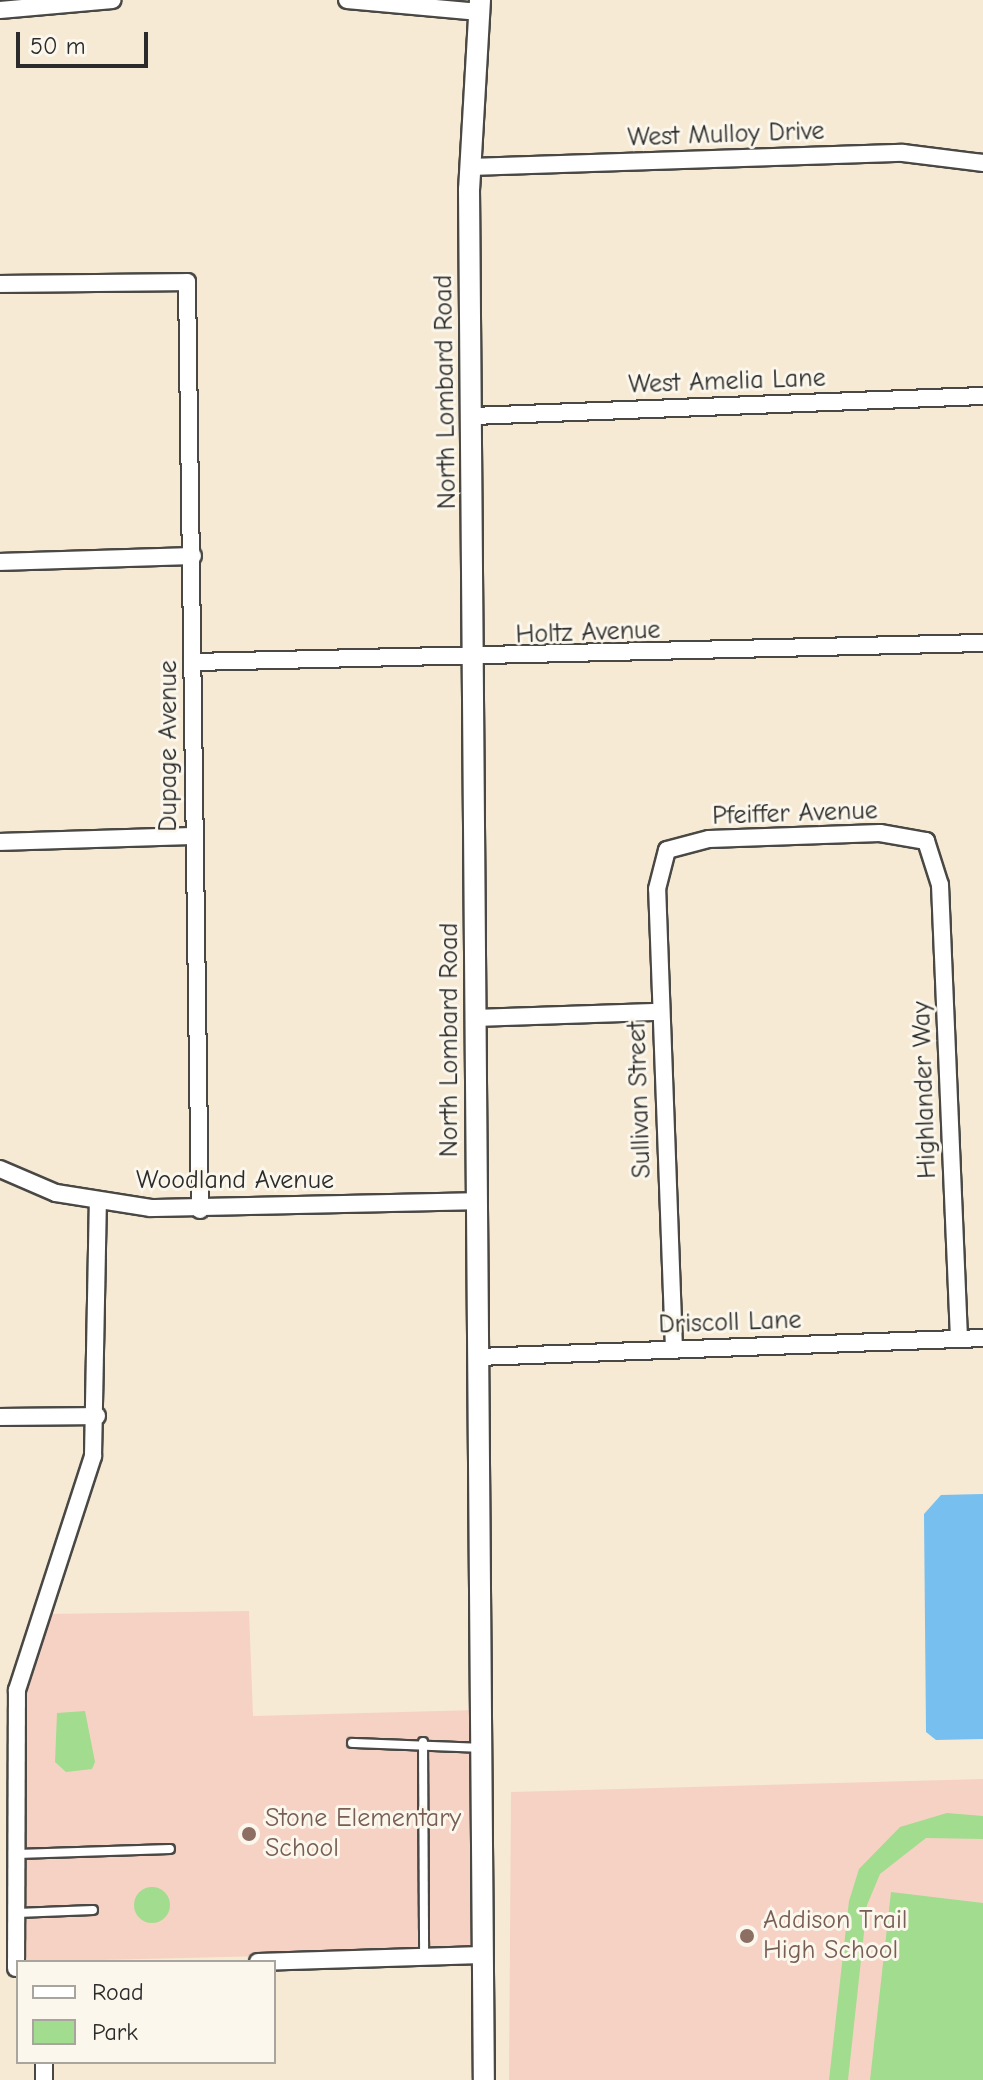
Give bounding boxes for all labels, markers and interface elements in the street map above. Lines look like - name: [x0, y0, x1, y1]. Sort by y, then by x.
- scale bar: [20, 16, 152, 66]
- text: 50 m: [30, 32, 86, 60]
- street label: West Mulloy Drive: [627, 116, 825, 154]
- street label: North Lombard Road: [428, 274, 464, 510]
- street label: West Amelia Lane: [628, 363, 826, 401]
- street label: Holtz Avenue: [515, 615, 661, 651]
- street label: Dupage Avenue: [153, 660, 185, 832]
- street label: Pfeiffer Avenue: [712, 796, 878, 832]
- street label: North Lombard Road: [434, 923, 466, 1157]
- street label: Highlander Way: [906, 1001, 944, 1179]
- street label: Sullivan Street: [622, 1021, 658, 1179]
- street label: Woodland Avenue: [136, 1165, 334, 1197]
- street label: Driscoll Lane: [658, 1305, 802, 1341]
- place label: Stone Elementary School: [265, 1803, 461, 1864]
- marker: Stone Elementary School: [240, 1825, 258, 1843]
- place label: Addison Trail High School: [763, 1905, 908, 1966]
- marker: Addison Trail High School: [738, 1927, 756, 1945]
- legend: [16, 1960, 276, 2064]
- text: Road: [92, 1978, 144, 2006]
- text: Park: [92, 2018, 138, 2046]

